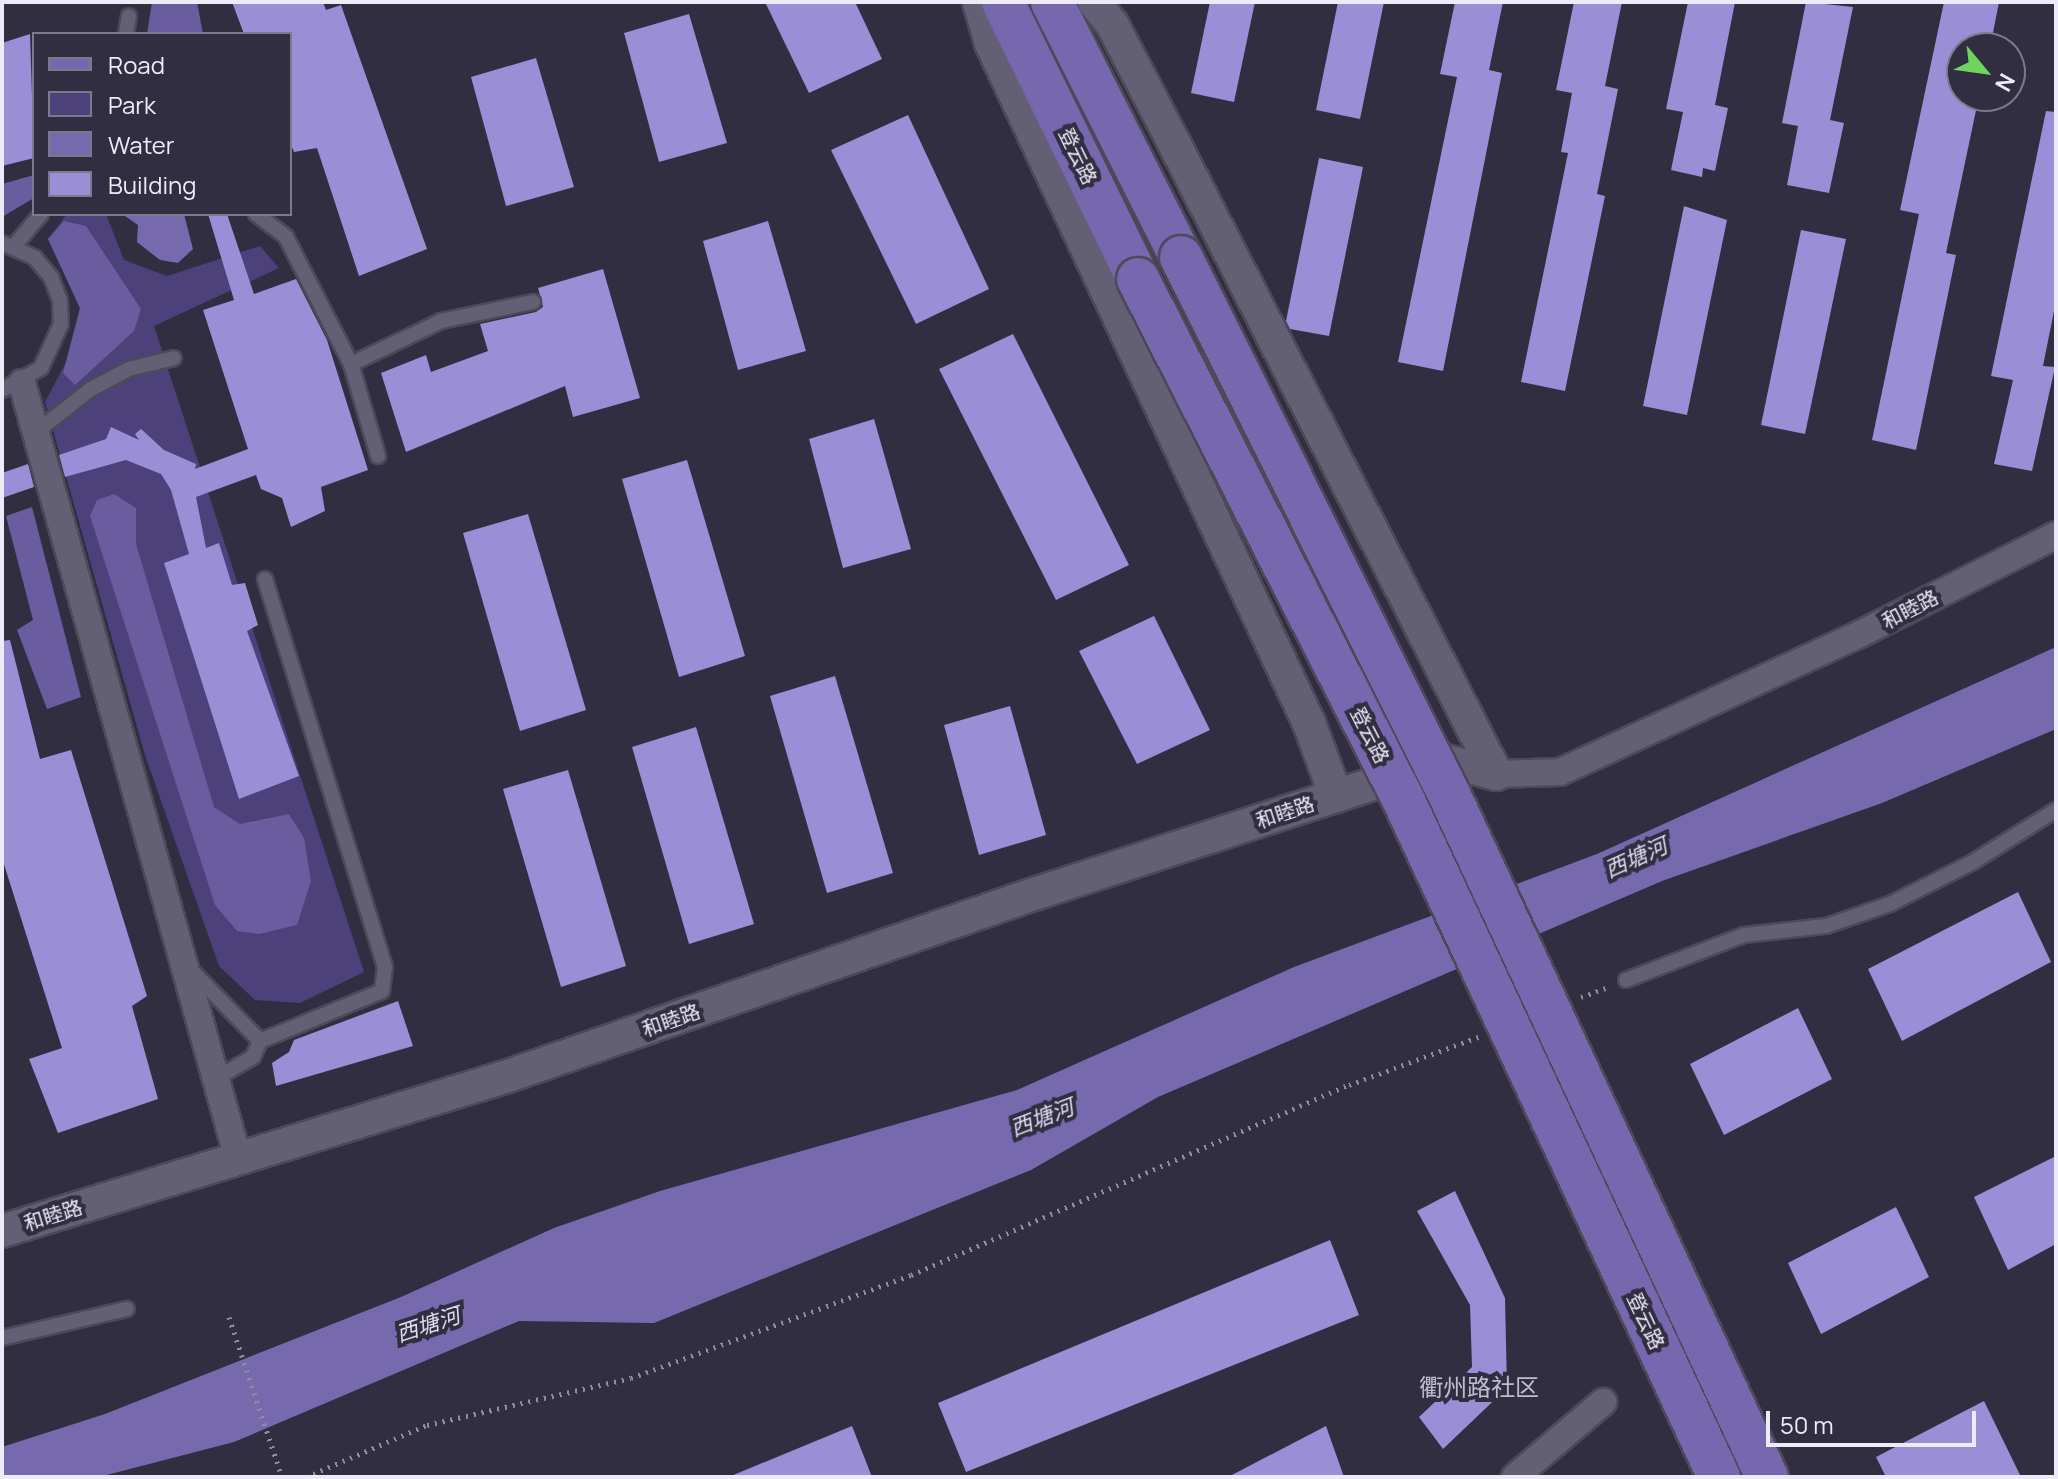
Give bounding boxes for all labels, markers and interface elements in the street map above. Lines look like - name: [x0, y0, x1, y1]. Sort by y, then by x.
- legend: [32, 32, 292, 216]
- north arrow: [1946, 32, 2026, 112]
- text: Road: [108, 48, 165, 81]
- text: N: [1988, 68, 2022, 97]
- text: Park: [108, 88, 156, 121]
- street label: 登云路: [1054, 124, 1102, 188]
- text: Water: [108, 128, 175, 161]
- text: Building: [108, 168, 196, 201]
- street label: 和睦路: [1878, 585, 1942, 633]
- street label: 登云路: [1346, 703, 1394, 767]
- street label: 和睦路: [1253, 791, 1317, 833]
- water label: 西塘河: [1600, 833, 1672, 883]
- street label: 和睦路: [639, 999, 703, 1041]
- water label: 西塘河: [1006, 1094, 1078, 1142]
- street label: 和睦路: [21, 1195, 85, 1235]
- street label: 登云路: [1622, 1289, 1670, 1353]
- water label: 西塘河: [393, 1302, 463, 1348]
- district label: 衢州路社区: [1419, 1373, 1539, 1401]
- scale bar: [1770, 1395, 1980, 1445]
- text: 50 m: [1780, 1408, 1834, 1441]

